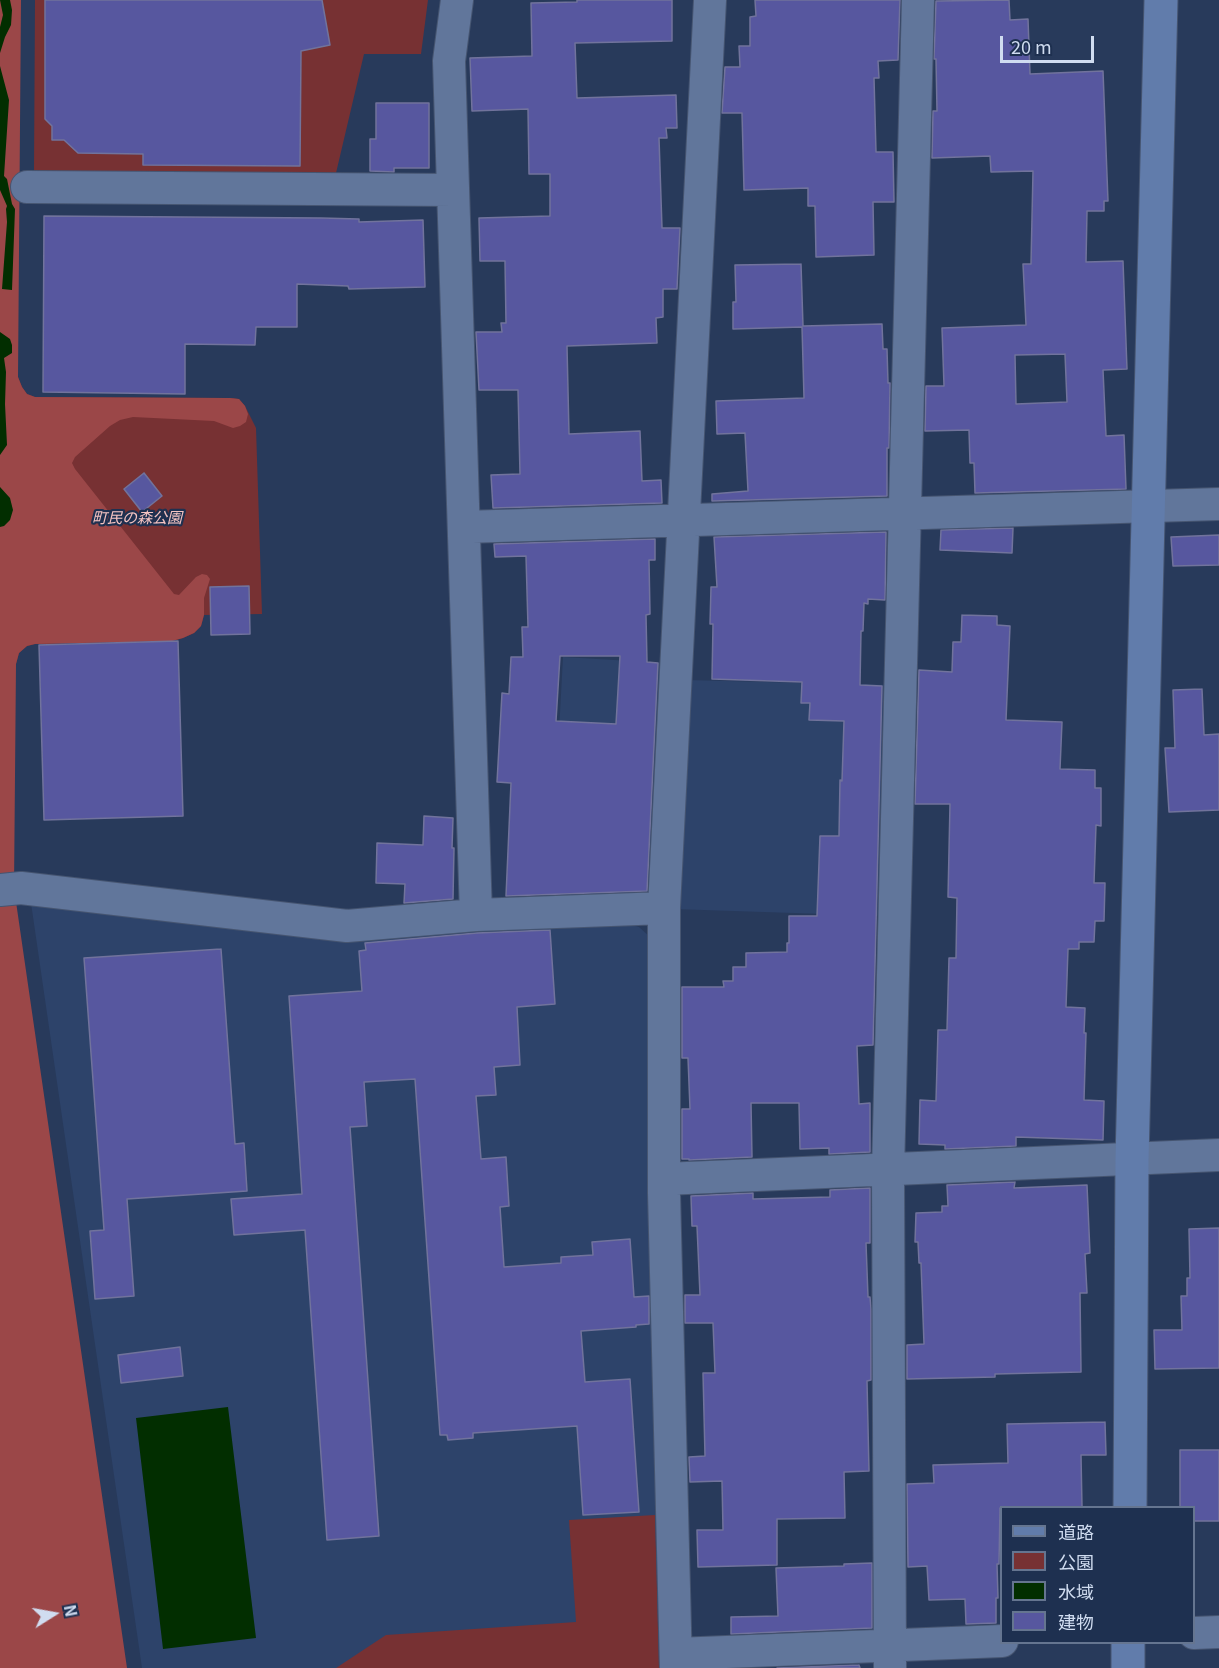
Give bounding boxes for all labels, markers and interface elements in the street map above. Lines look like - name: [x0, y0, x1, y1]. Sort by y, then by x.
- scale bar: [1003, 24, 1098, 62]
- text: 20 m: [1011, 33, 1052, 59]
- park label: 町民の森公園: [92, 508, 182, 526]
- legend: [1000, 1506, 1195, 1644]
- text: 道路: [1058, 1518, 1094, 1544]
- text: 公園: [1058, 1548, 1094, 1574]
- text: 水域: [1058, 1578, 1094, 1604]
- north arrow: [24, 1584, 84, 1644]
- text: N: [59, 1602, 85, 1619]
- text: 建物: [1058, 1608, 1094, 1634]

